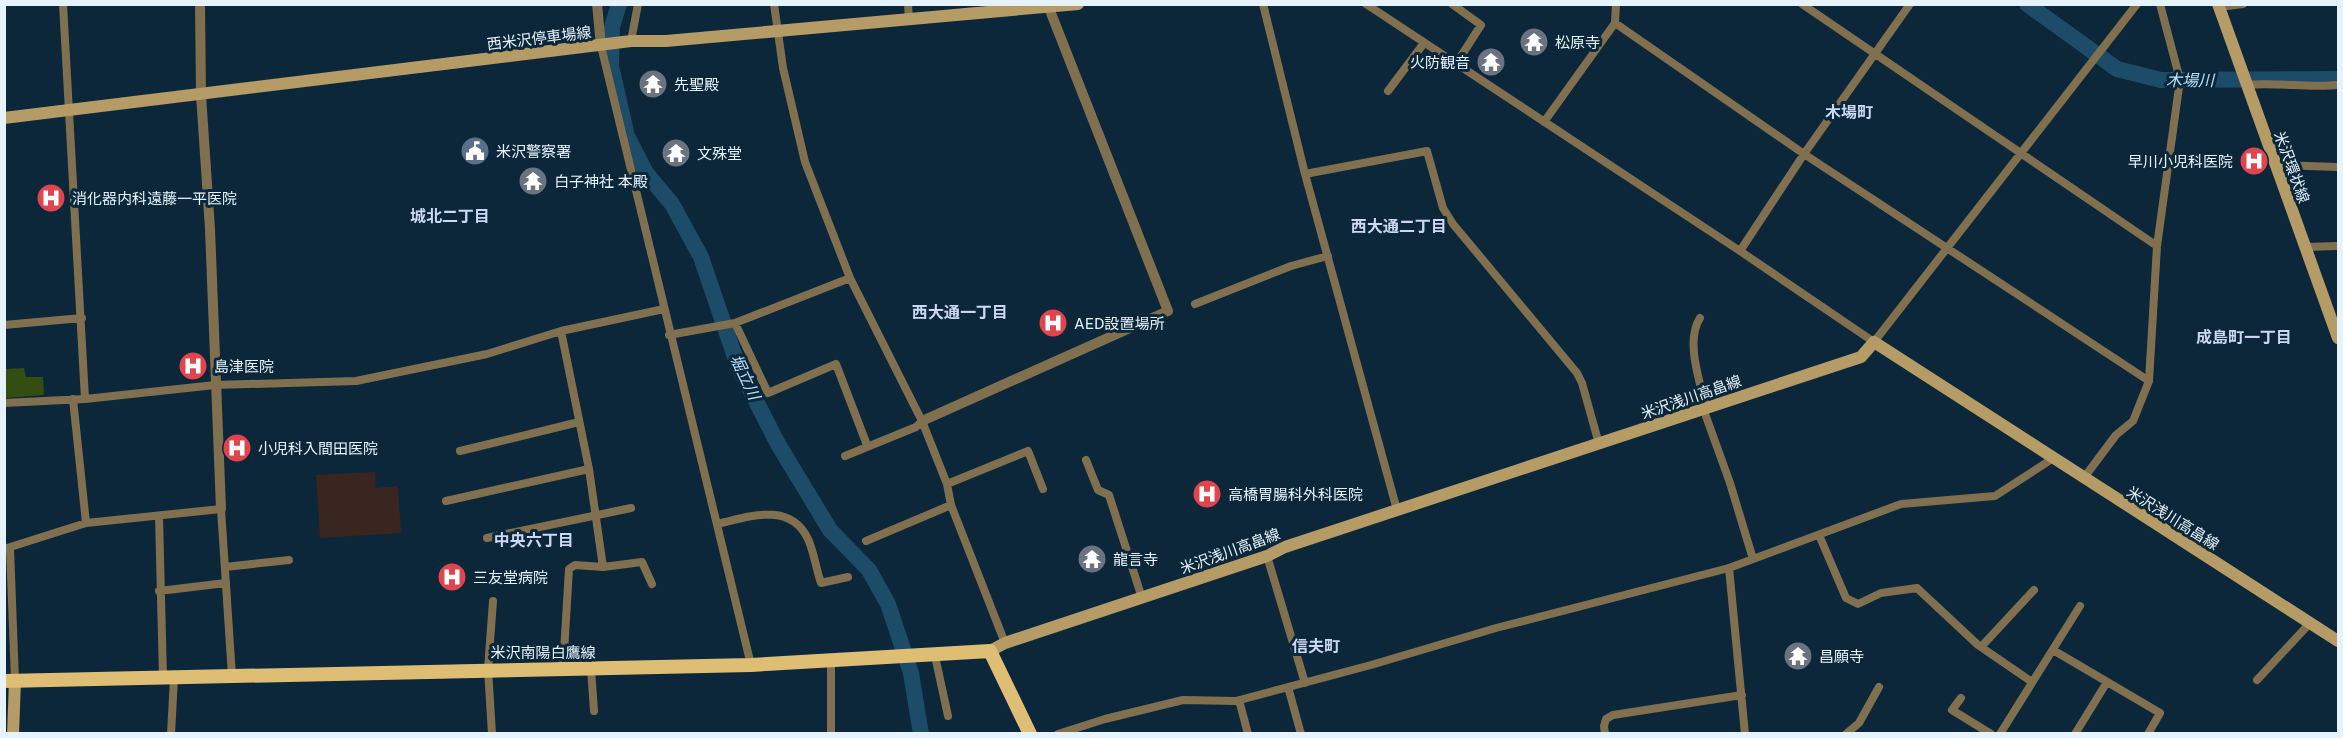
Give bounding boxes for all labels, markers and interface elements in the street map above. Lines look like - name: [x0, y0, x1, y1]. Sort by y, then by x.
- street label: 西米沢停車場線: [486, 23, 592, 53]
- temple icon: 松原寺: [1518, 26, 1550, 58]
- place label: 松原寺: [1555, 34, 1600, 51]
- temple icon: 火防観音: [1475, 46, 1507, 78]
- place label: 火防観音: [1410, 54, 1470, 71]
- temple icon: 先聖殿: [637, 68, 669, 100]
- water label: 木場川: [2166, 71, 2216, 90]
- place label: 先聖殿: [674, 76, 719, 93]
- district label: 木場町: [1825, 103, 1873, 122]
- street label: 米沢環状線: [2271, 129, 2313, 205]
- public building icon: 米沢警察署: [459, 135, 491, 167]
- temple icon: 文殊堂: [660, 137, 692, 169]
- place label: 米沢警察署: [496, 143, 571, 160]
- place label: 文殊堂: [697, 145, 742, 162]
- hospital icon: 早川小児科医院: [2238, 145, 2270, 177]
- place label: 早川小児科医院: [2128, 153, 2233, 170]
- temple icon: 白子神社 本殿: [517, 165, 549, 197]
- place label: 白子神社 本殿: [554, 173, 648, 190]
- hospital icon: 消化器内科遠藤一平医院: [35, 182, 67, 214]
- place label: 消化器内科遠藤一平医院: [72, 190, 237, 207]
- district label: 城北二丁目: [410, 207, 490, 226]
- district label: 西大通二丁目: [1351, 217, 1447, 236]
- district label: 西大通一丁目: [912, 303, 1008, 322]
- hospital icon: AED設置場所: [1037, 307, 1069, 339]
- place label: AED設置場所: [1074, 315, 1164, 332]
- district label: 成島町一丁目: [2196, 328, 2292, 347]
- hospital icon: 島津医院: [177, 350, 209, 382]
- water label: 堀立川: [726, 351, 765, 405]
- place label: 島津医院: [214, 358, 274, 375]
- street label: 米沢浅川高畠線: [1639, 372, 1743, 422]
- hospital icon: 小児科入間田医院: [221, 432, 253, 464]
- place label: 小児科入間田医院: [258, 440, 378, 457]
- hospital icon: 高橋胃腸科外科医院: [1191, 478, 1223, 510]
- street label: 米沢浅川高畠線: [2124, 483, 2222, 553]
- place label: 高橋胃腸科外科医院: [1228, 486, 1363, 503]
- street label: 米沢浅川高畠線: [1178, 525, 1282, 577]
- district label: 中央六丁目: [494, 531, 574, 550]
- temple icon: 龍言寺: [1076, 543, 1108, 575]
- place label: 龍言寺: [1113, 551, 1158, 568]
- hospital icon: 三友堂病院: [436, 561, 468, 593]
- place label: 三友堂病院: [473, 569, 548, 586]
- district label: 信夫町: [1291, 637, 1340, 656]
- temple icon: 昌願寺: [1782, 640, 1814, 672]
- street label: 米沢南陽白鷹線: [490, 644, 596, 661]
- place label: 昌願寺: [1819, 648, 1864, 665]

